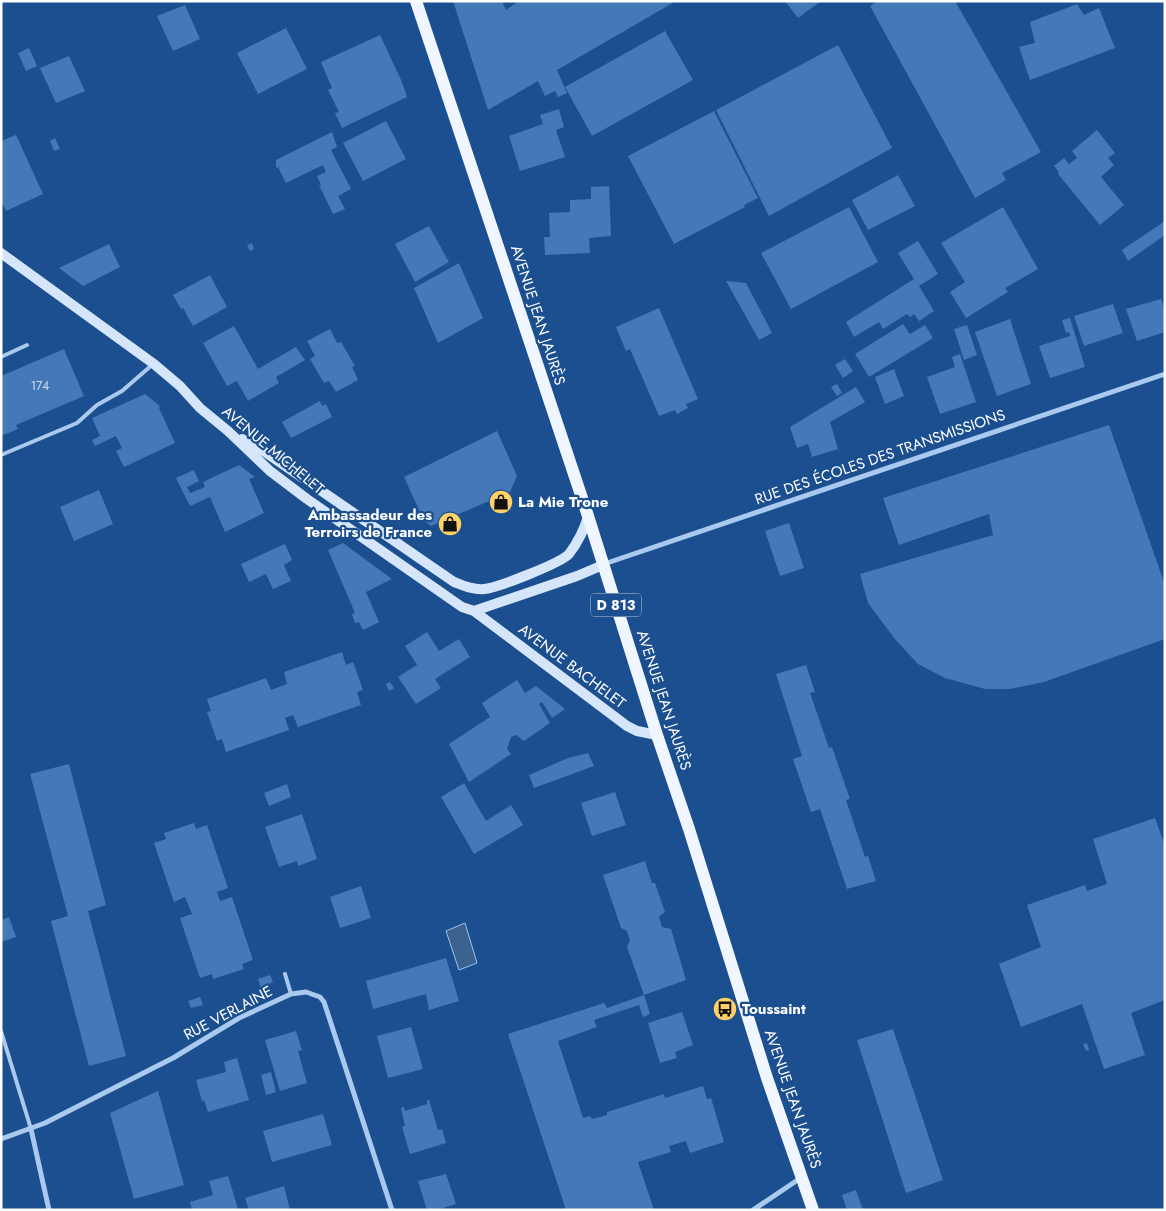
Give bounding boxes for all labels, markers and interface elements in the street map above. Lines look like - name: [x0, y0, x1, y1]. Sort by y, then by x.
- street label: AVENUE JEAN JAURÈS: [505, 242, 571, 388]
- house number: 174: [31, 377, 49, 395]
- street label: AVENUE MICHELET: [217, 401, 329, 499]
- street label: RUE DES ÉCOLES DES TRANSMISSIONS: [752, 404, 1008, 510]
- shop icon: La Mie Trone: [488, 489, 514, 515]
- place label: La Mie Trone: [518, 491, 609, 513]
- place label: Ambassadeur des Terroirs de France: [305, 504, 432, 543]
- shop icon: Ambassadeur des Terroirs de France: [437, 511, 463, 537]
- road number: D 813: [591, 594, 641, 616]
- street label: AVENUE BACHELET: [514, 618, 630, 714]
- street label: AVENUE JEAN JAURÈS: [631, 627, 697, 773]
- street label: RUE VERLAINE: [180, 980, 276, 1046]
- bus stop icon: Toussaint: [712, 996, 738, 1022]
- place label: Toussaint: [742, 998, 806, 1020]
- street label: AVENUE JEAN JAURÈS: [759, 1026, 827, 1172]

